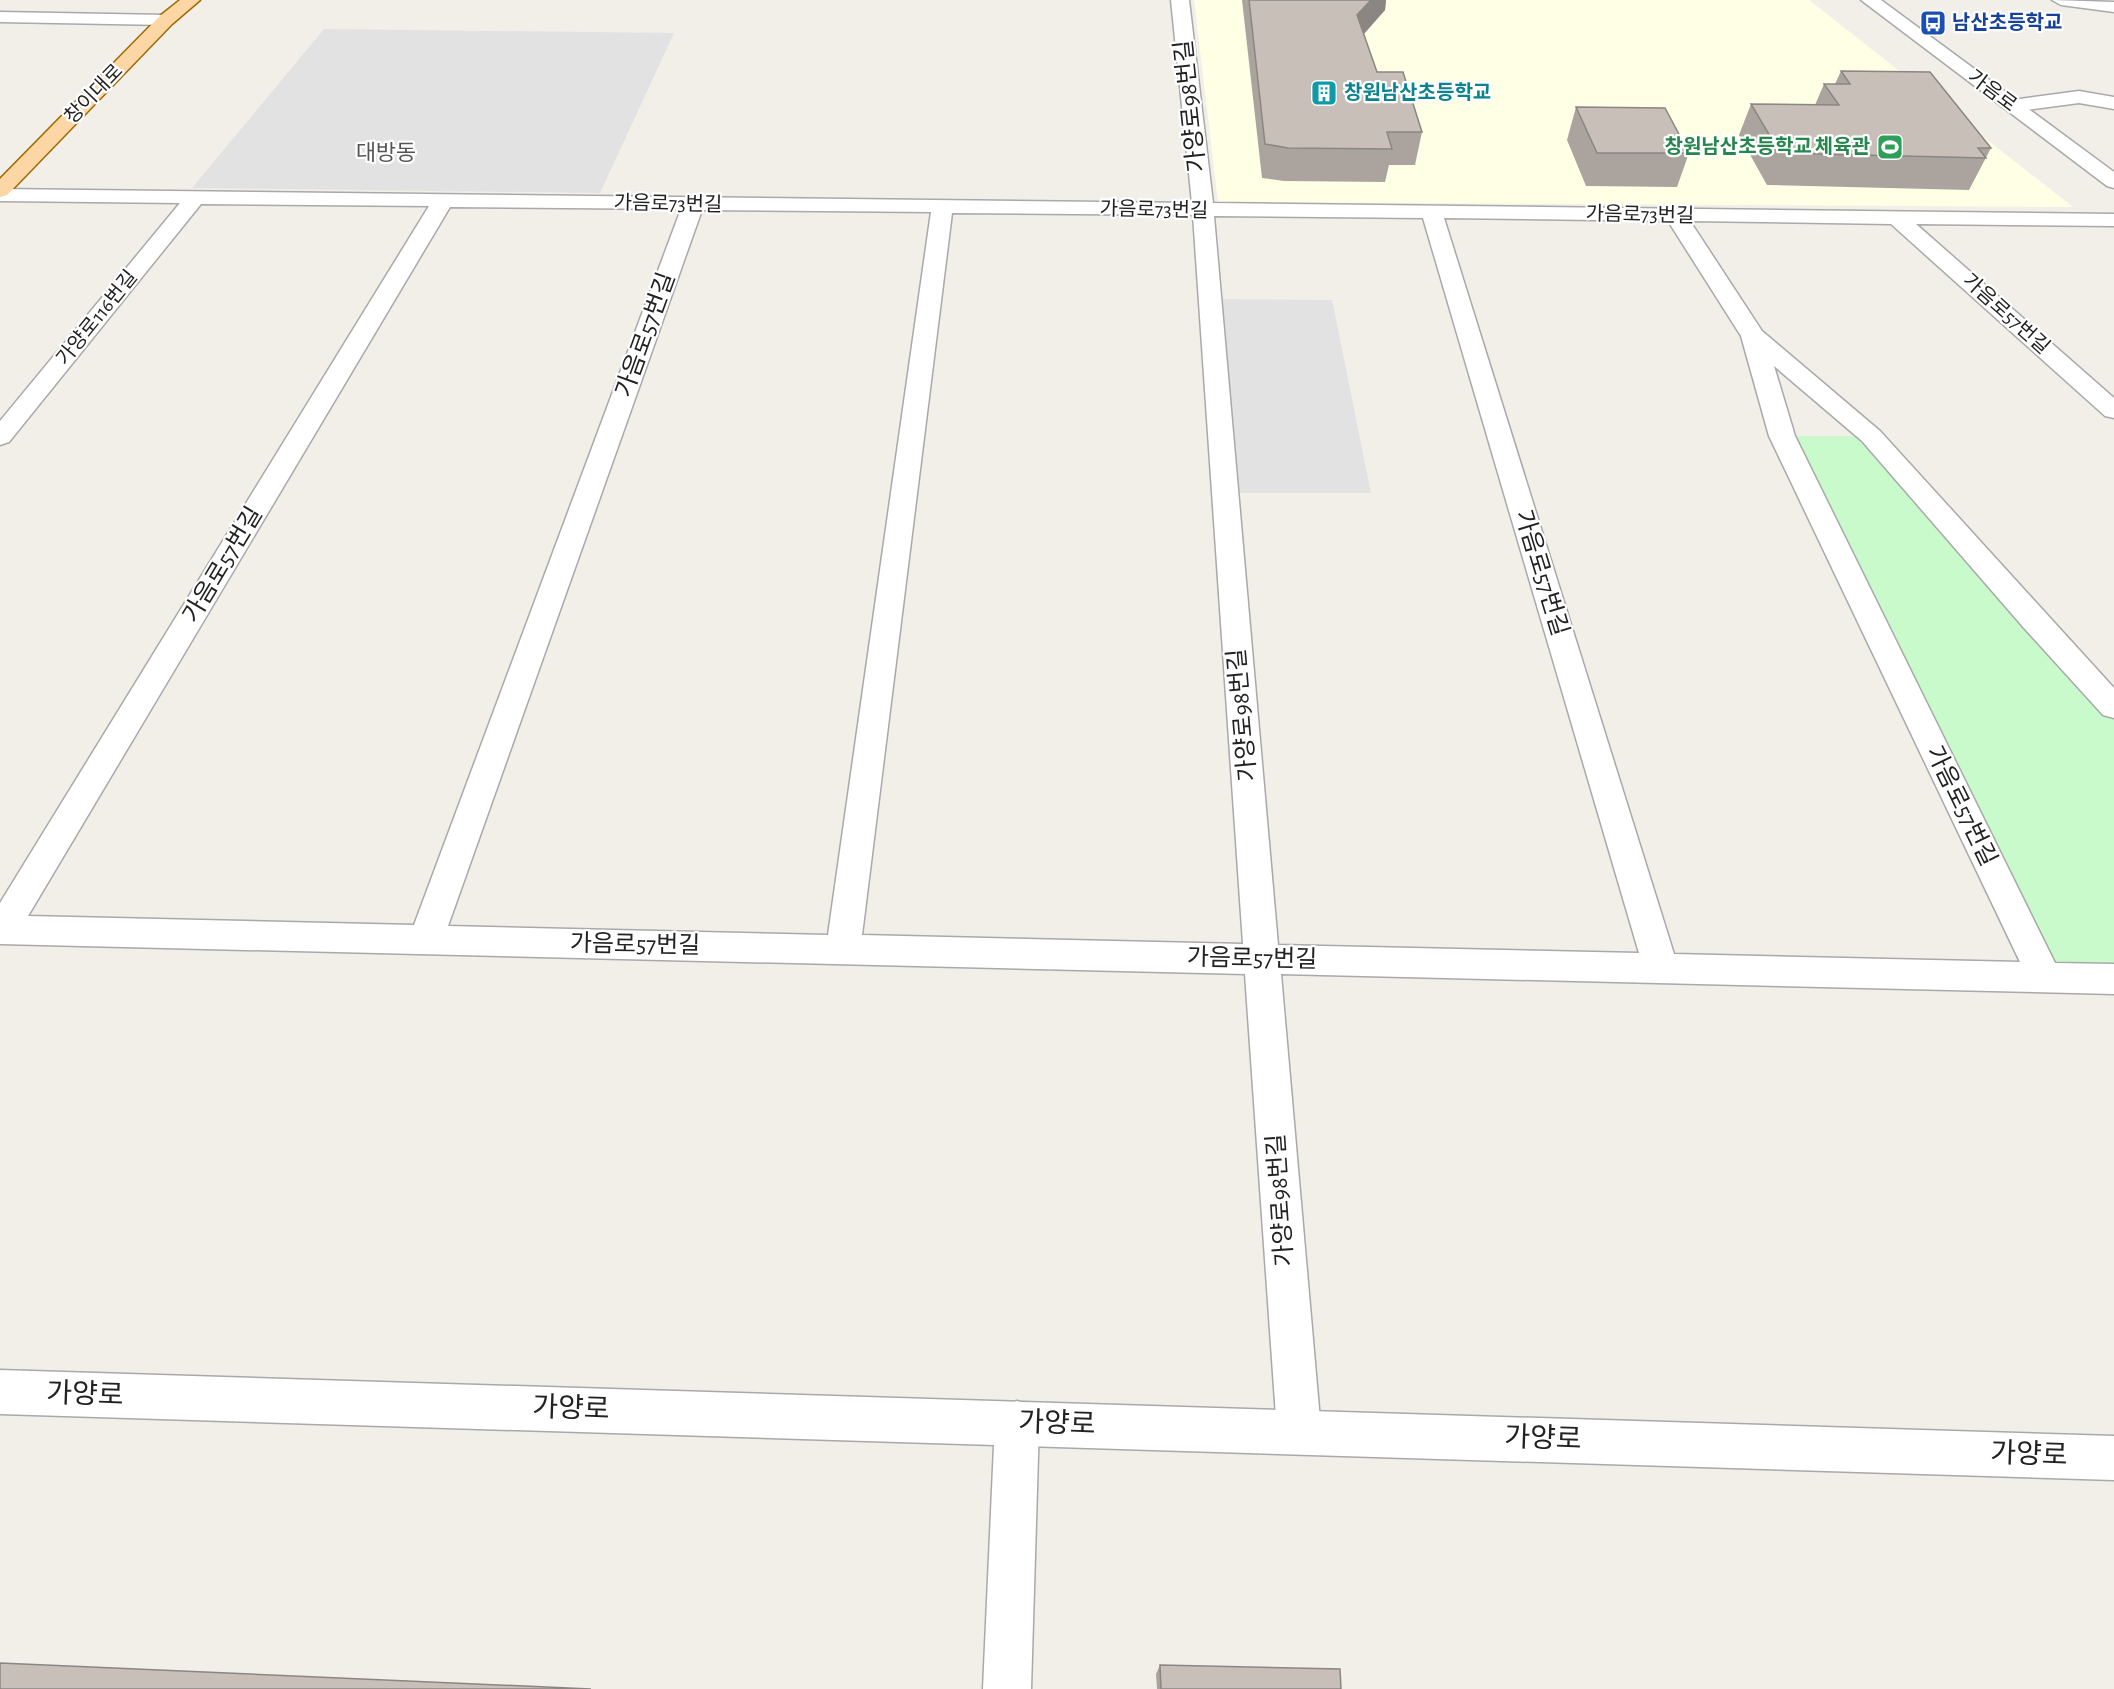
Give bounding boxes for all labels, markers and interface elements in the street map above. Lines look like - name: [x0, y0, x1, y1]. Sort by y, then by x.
- bus stop icon: 남산초등학교: [1918, 8, 1948, 38]
- place label: 남산초등학교: [1952, 12, 2062, 33]
- street label: 가양로98번길: [1171, 39, 1210, 174]
- street label: 창이대로: [61, 60, 127, 127]
- street label: 가음로: [1964, 66, 2021, 116]
- building icon: 창원남산초등학교: [1309, 78, 1339, 108]
- place label: 창원남산초등학교: [1344, 82, 1491, 103]
- sports icon: 창원남산초등학교 체육관: [1875, 132, 1905, 162]
- place label: 창원남산초등학교 체육관: [1665, 136, 1871, 157]
- district label: 대방동: [356, 141, 416, 164]
- street label: 가음로73번길: [614, 192, 722, 215]
- street label: 가음로73번길: [1100, 198, 1208, 221]
- street label: 가음로73번길: [1586, 203, 1694, 226]
- street label: 가양로116번길: [52, 266, 141, 369]
- street label: 가음로57번길: [611, 269, 680, 400]
- street label: 가음로57번길: [1959, 269, 2054, 358]
- street label: 가음로57번길: [178, 502, 267, 627]
- street label: 가음로57번길: [1510, 507, 1573, 639]
- street label: 가양로98번길: [1224, 648, 1261, 782]
- street label: 가음로57번길: [1922, 742, 2001, 870]
- street label: 가음로57번길: [570, 931, 700, 958]
- street label: 가음로57번길: [1187, 945, 1317, 972]
- street label: 가양로98번길: [1263, 1133, 1298, 1267]
- street label: 가양로: [46, 1378, 124, 1410]
- street label: 가양로: [532, 1392, 610, 1424]
- street label: 가양로: [1018, 1407, 1096, 1439]
- street label: 가양로: [1504, 1422, 1582, 1454]
- street label: 가양로: [1990, 1438, 2068, 1470]

